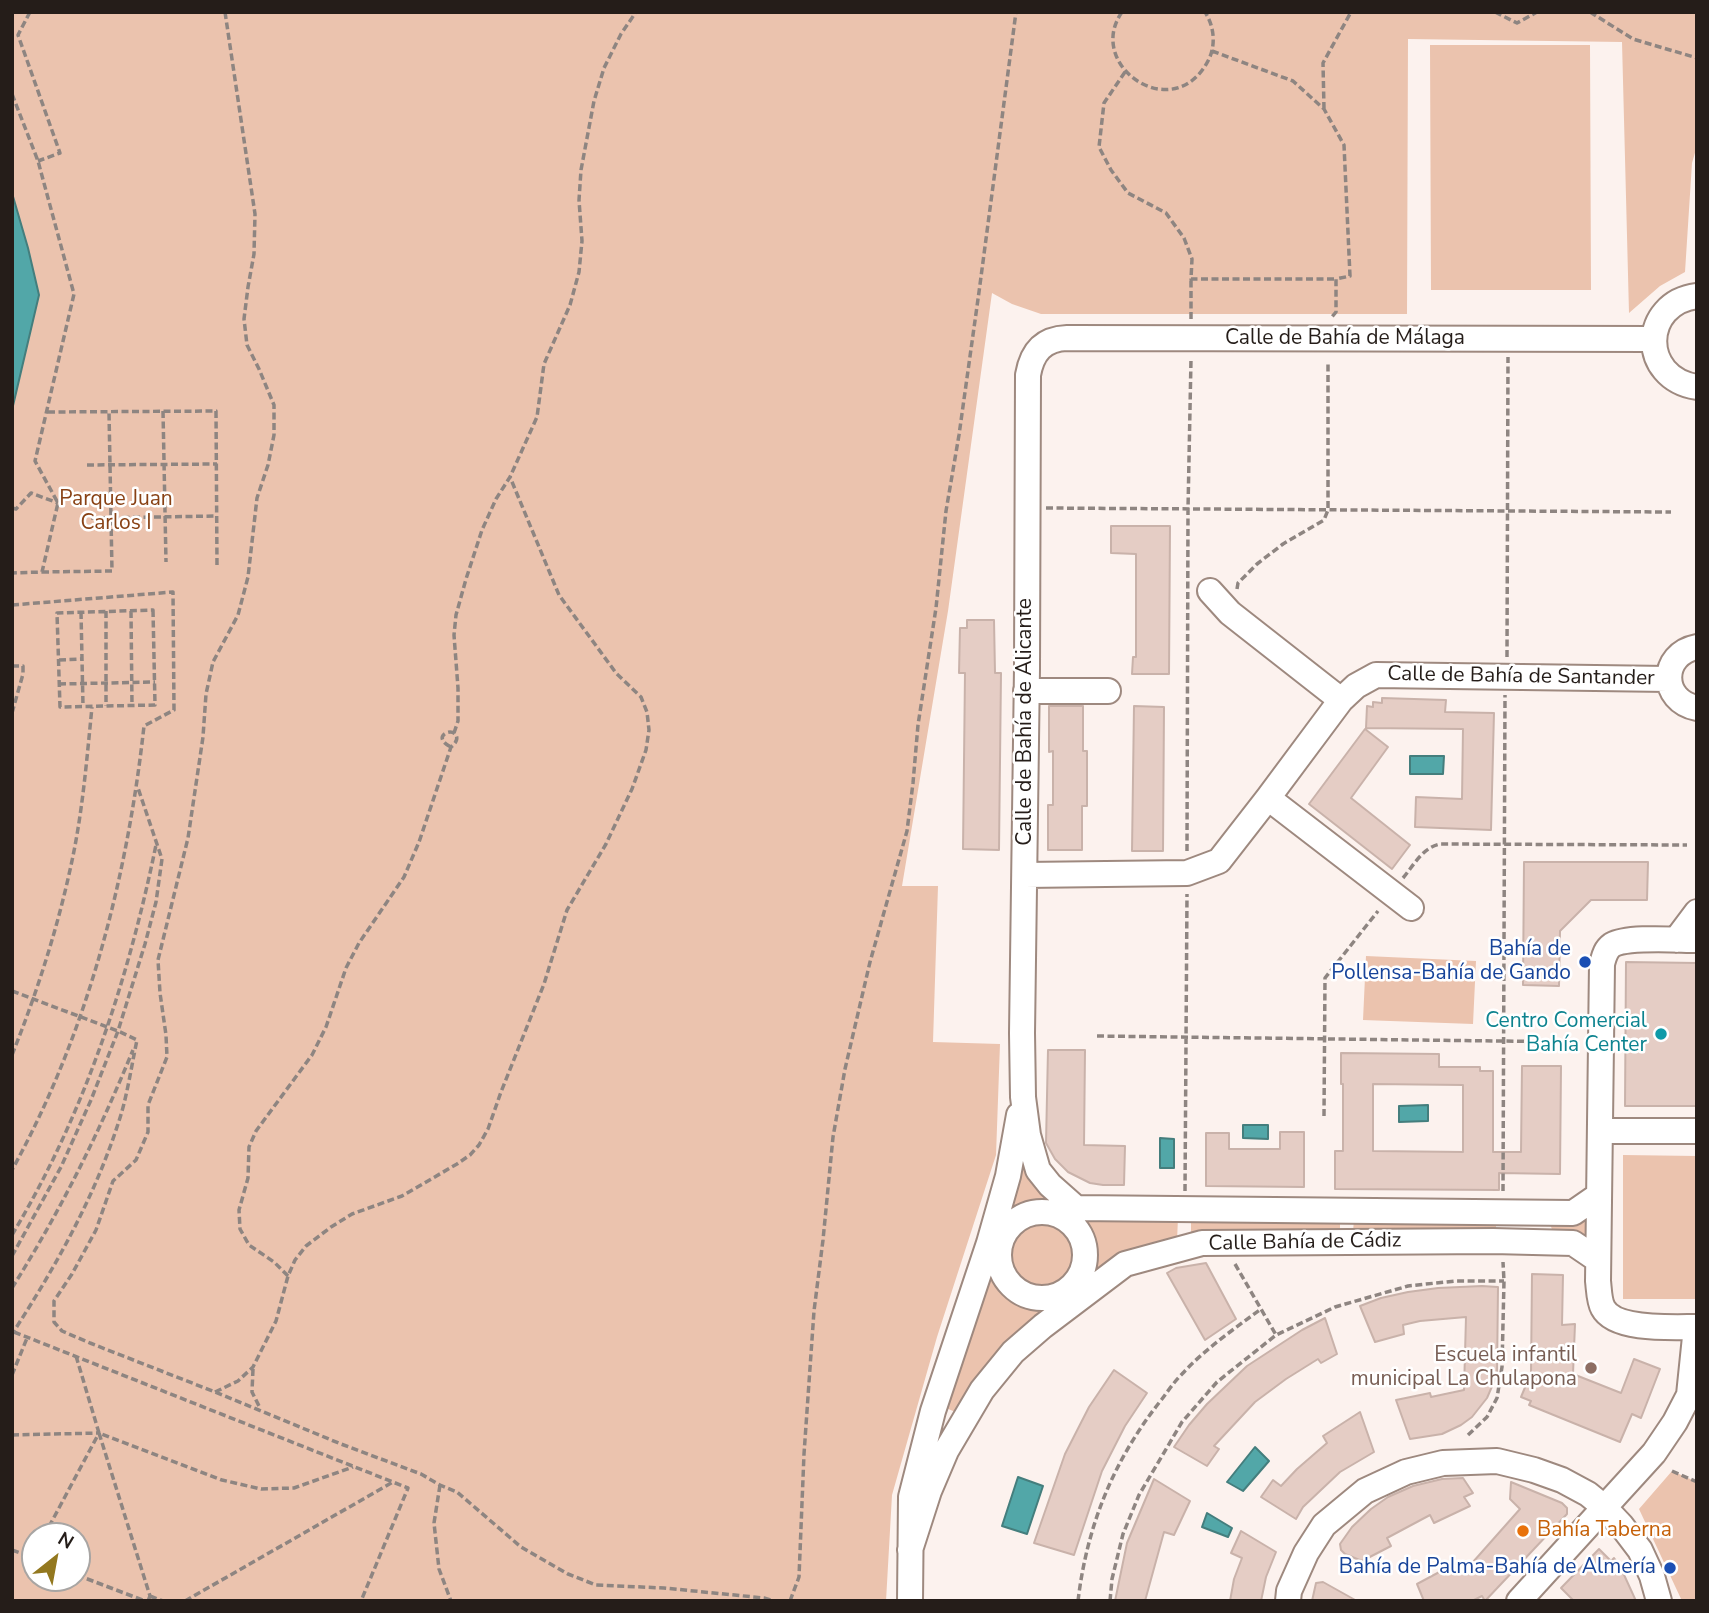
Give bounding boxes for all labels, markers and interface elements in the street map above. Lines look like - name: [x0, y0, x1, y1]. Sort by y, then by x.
- street label: Calle de Bahía de Málaga: [1225, 326, 1465, 352]
- park label: Parque Juan Carlos I: [59, 487, 173, 537]
- street label: Calle de Bahía de Alicante: [1013, 598, 1039, 846]
- street label: Calle de Bahía de Santander: [1387, 662, 1655, 692]
- place label: Bahía de Pollensa-Bahía de Gando: [1331, 937, 1571, 987]
- marker: Bahía de Pollensa-Bahía de Gando: [1577, 954, 1593, 970]
- place label: Centro Comercial Bahía Center: [1485, 1009, 1647, 1059]
- marker: Centro Comercial Bahía Center: [1653, 1026, 1669, 1042]
- street label: Calle Bahía de Cádiz: [1208, 1229, 1402, 1257]
- place label: Escuela infantil municipal La Chulapona: [1351, 1343, 1577, 1393]
- marker: Escuela infantil municipal La Chulapona: [1583, 1360, 1599, 1376]
- place label: Bahía Taberna: [1537, 1518, 1672, 1544]
- north arrow: [21, 1522, 91, 1592]
- marker: Bahía Taberna: [1515, 1523, 1531, 1539]
- text: N: [53, 1526, 79, 1556]
- place label: Bahía de Palma-Bahía de Almería: [1339, 1555, 1656, 1581]
- marker: Bahía de Palma-Bahía de Almería: [1662, 1560, 1678, 1576]

